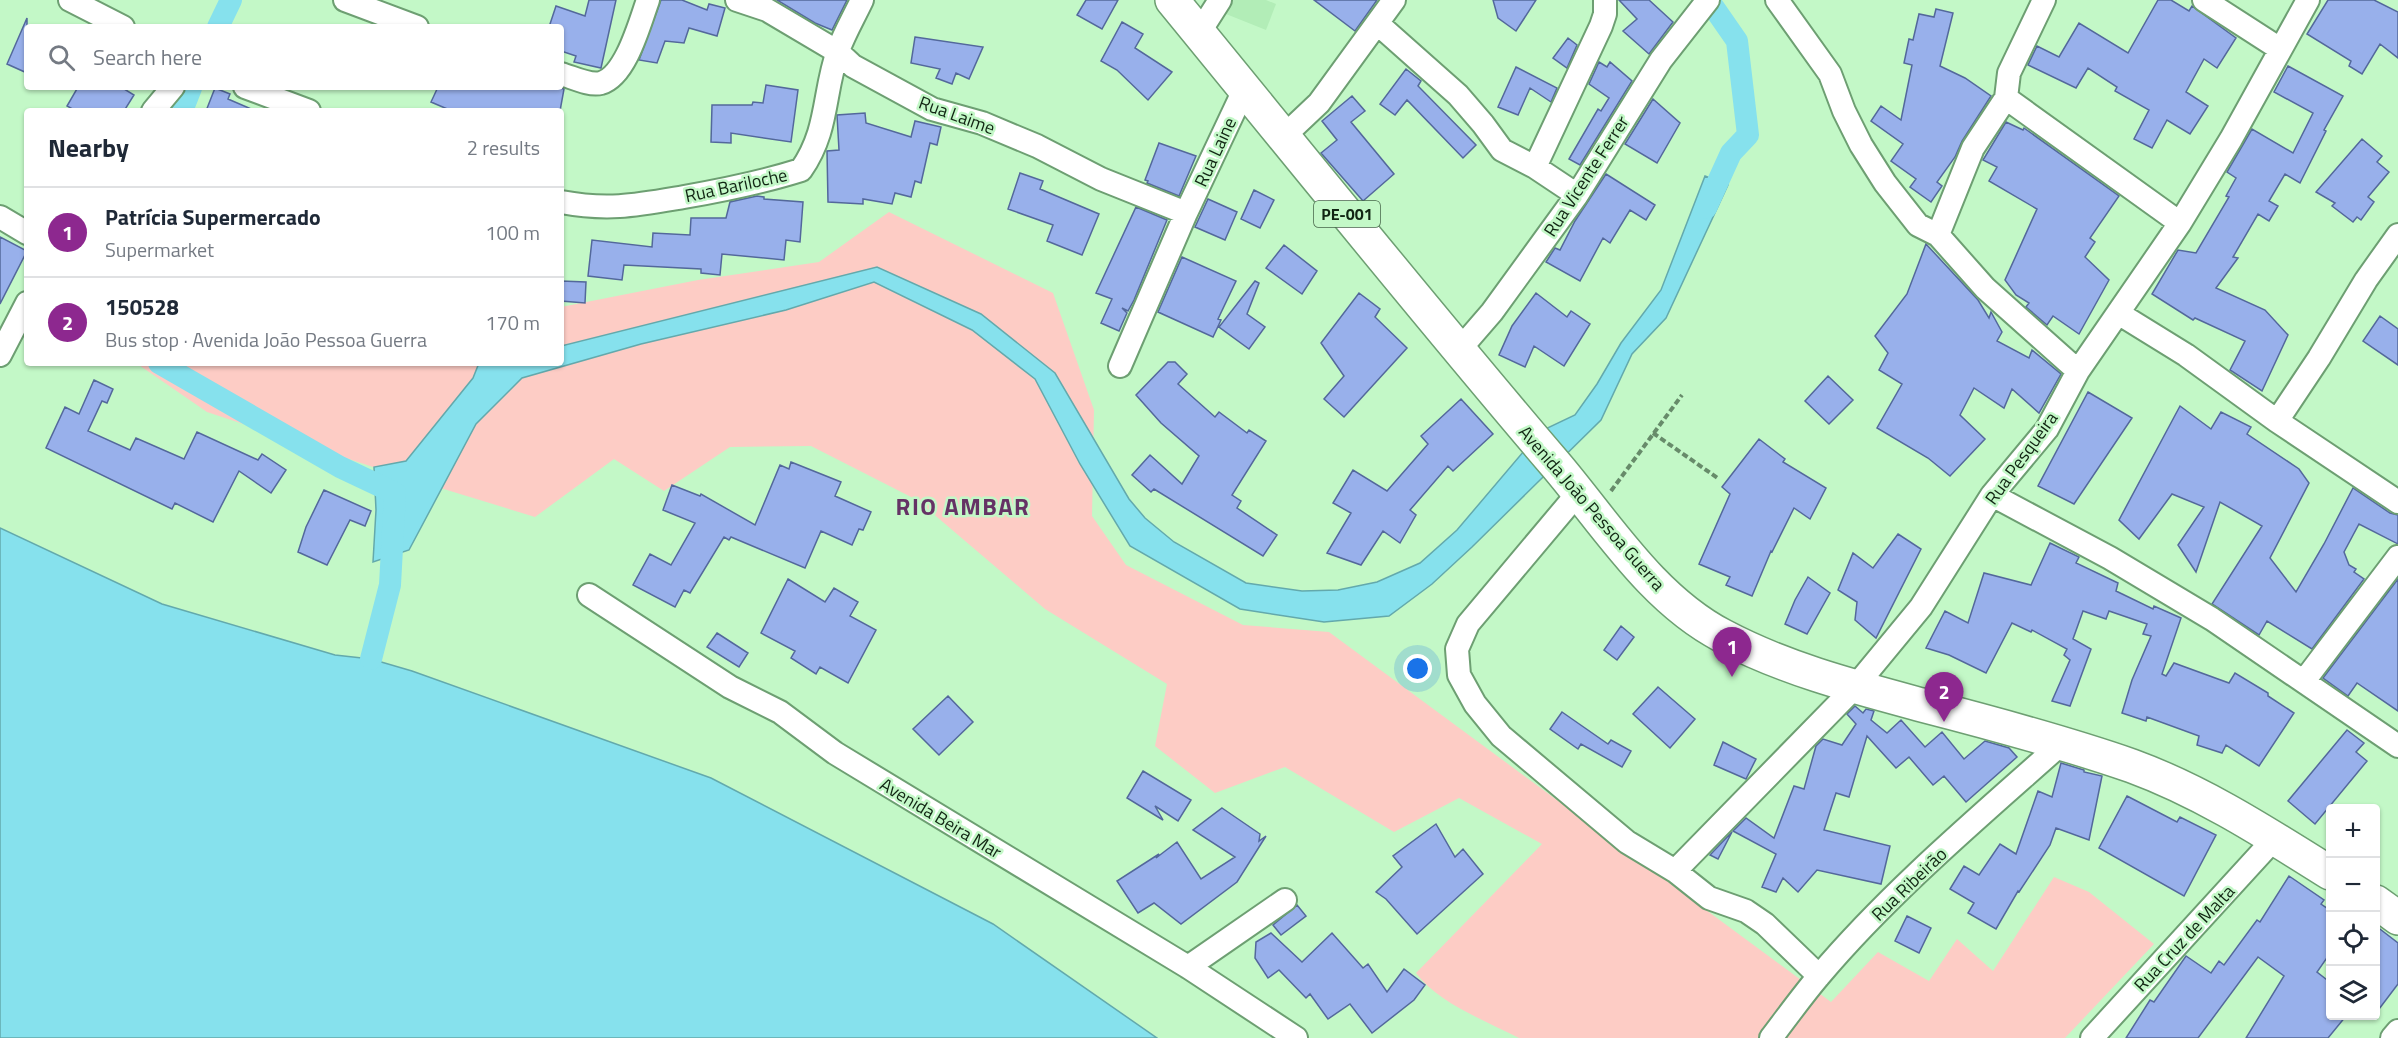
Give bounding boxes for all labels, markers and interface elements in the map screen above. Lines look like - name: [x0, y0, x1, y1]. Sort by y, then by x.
- search box: [24, 24, 564, 90]
- text: Search here: [93, 40, 202, 74]
- icon: search: [45, 41, 78, 74]
- street label: Rua Laime: [915, 89, 999, 141]
- street label: Rua Vicente Ferrer: [1537, 110, 1635, 242]
- street label: Rua Laine: [1187, 113, 1243, 191]
- text: Nearby: [48, 128, 129, 167]
- text: 2 results: [467, 132, 540, 163]
- street label: Rua Bariloche: [682, 161, 790, 209]
- text: Patrícia Supermercado: [105, 200, 321, 234]
- road number: PE-001: [1314, 201, 1380, 227]
- text: 1: [62, 217, 73, 248]
- text: 100 m: [485, 217, 540, 248]
- text: Supermarket: [105, 234, 214, 265]
- text: 150528: [105, 290, 179, 324]
- text: 2: [62, 307, 73, 338]
- text: 170 m: [485, 307, 540, 338]
- text: Bus stop · Avenida João Pessoa Guerra: [105, 324, 427, 355]
- street label: Rua Pesqueira: [1978, 406, 2064, 510]
- street label: Avenida João Pessoa Guerra: [1512, 419, 1672, 597]
- district label: RIO AMBAR: [896, 488, 1030, 524]
- pin: 1: [1712, 628, 1752, 677]
- your location: [1403, 654, 1432, 683]
- pin: 2: [1924, 672, 1964, 722]
- street label: Avenida Beira Mar: [875, 771, 1007, 865]
- map controls: [2326, 804, 2380, 1020]
- button: +: [2326, 804, 2380, 858]
- street label: Rua Ribeirão: [1865, 841, 1953, 927]
- button: −: [2326, 858, 2380, 912]
- street label: Rua Cruz de Malta: [2127, 879, 2241, 997]
- button: locate: [2326, 912, 2380, 966]
- button: layers: [2326, 966, 2380, 1020]

